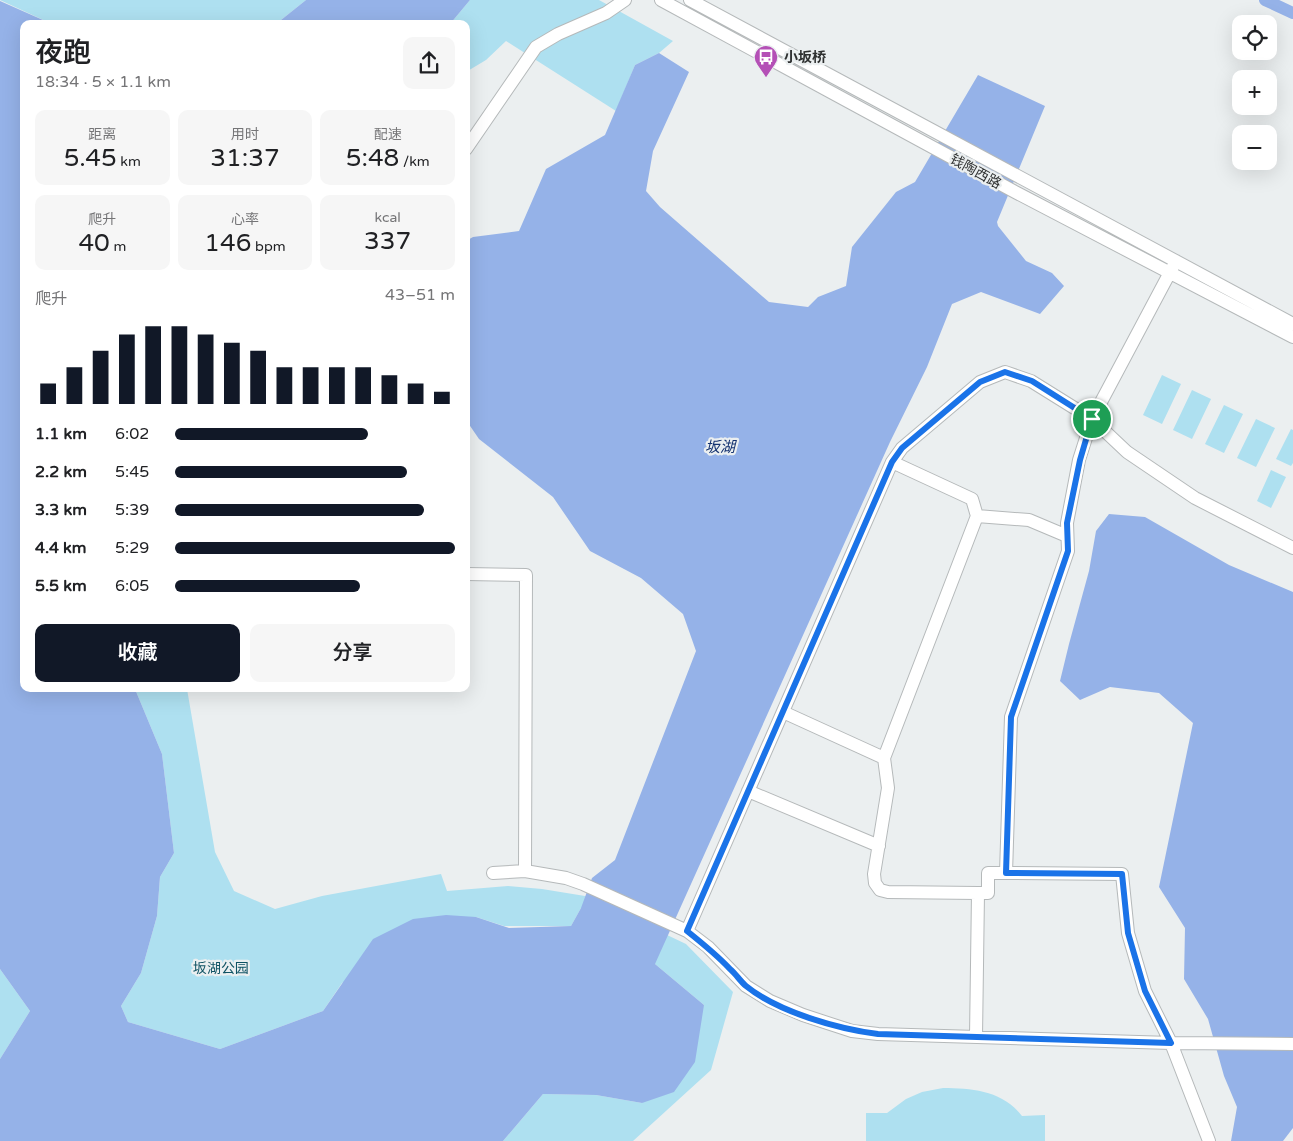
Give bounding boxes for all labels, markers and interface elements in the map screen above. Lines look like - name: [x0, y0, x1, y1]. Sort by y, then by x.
- map controls: [1232, 15, 1277, 170]
- button: locate: [1232, 15, 1277, 60]
- text: 夜跑: [35, 36, 91, 70]
- button: share: [403, 37, 455, 89]
- bus stop icon: 小坂桥: [753, 44, 779, 78]
- place label: 小坂桥: [784, 49, 826, 66]
- button: +: [1232, 70, 1277, 115]
- text: 18:34 · 5 × 1.1 km: [35, 72, 171, 92]
- button: −: [1232, 125, 1277, 170]
- text: 距离: [88, 126, 116, 143]
- text: 用时: [231, 126, 259, 143]
- text: 配速: [374, 126, 402, 143]
- text: 5.45: [64, 143, 117, 173]
- text: 31:37: [210, 143, 280, 173]
- text: 5:48: [346, 143, 399, 173]
- street label: 钱陶西路: [947, 150, 1004, 192]
- text: km: [117, 153, 141, 170]
- text: /km: [399, 153, 430, 170]
- text: kcal: [375, 209, 401, 226]
- text: 爬升: [88, 211, 116, 228]
- text: 心率: [231, 211, 259, 228]
- text: 337: [364, 226, 411, 256]
- text: 40: [78, 228, 110, 258]
- text: 146: [204, 228, 251, 258]
- text: m: [110, 238, 126, 255]
- text: bpm: [251, 238, 286, 255]
- text: 43–51 m: [385, 285, 455, 305]
- text: 爬升: [35, 289, 67, 309]
- pin: [1071, 398, 1113, 440]
- icon: arrive: [1078, 405, 1106, 433]
- text: 1.1 km: [35, 424, 87, 444]
- text: 6:02: [115, 424, 149, 444]
- water label: 坂湖: [705, 438, 737, 456]
- text: 2.2 km: [35, 462, 87, 482]
- text: 5:45: [115, 462, 149, 482]
- text: 3.3 km: [35, 500, 87, 520]
- text: 5:39: [115, 500, 149, 520]
- text: 4.4 km: [35, 538, 87, 558]
- text: 5:29: [115, 538, 149, 558]
- text: 5.5 km: [35, 576, 87, 596]
- text: 6:05: [115, 576, 149, 596]
- button: 收藏: [35, 624, 240, 682]
- button: 分享: [250, 624, 455, 682]
- park label: 坂湖公园: [193, 960, 249, 977]

